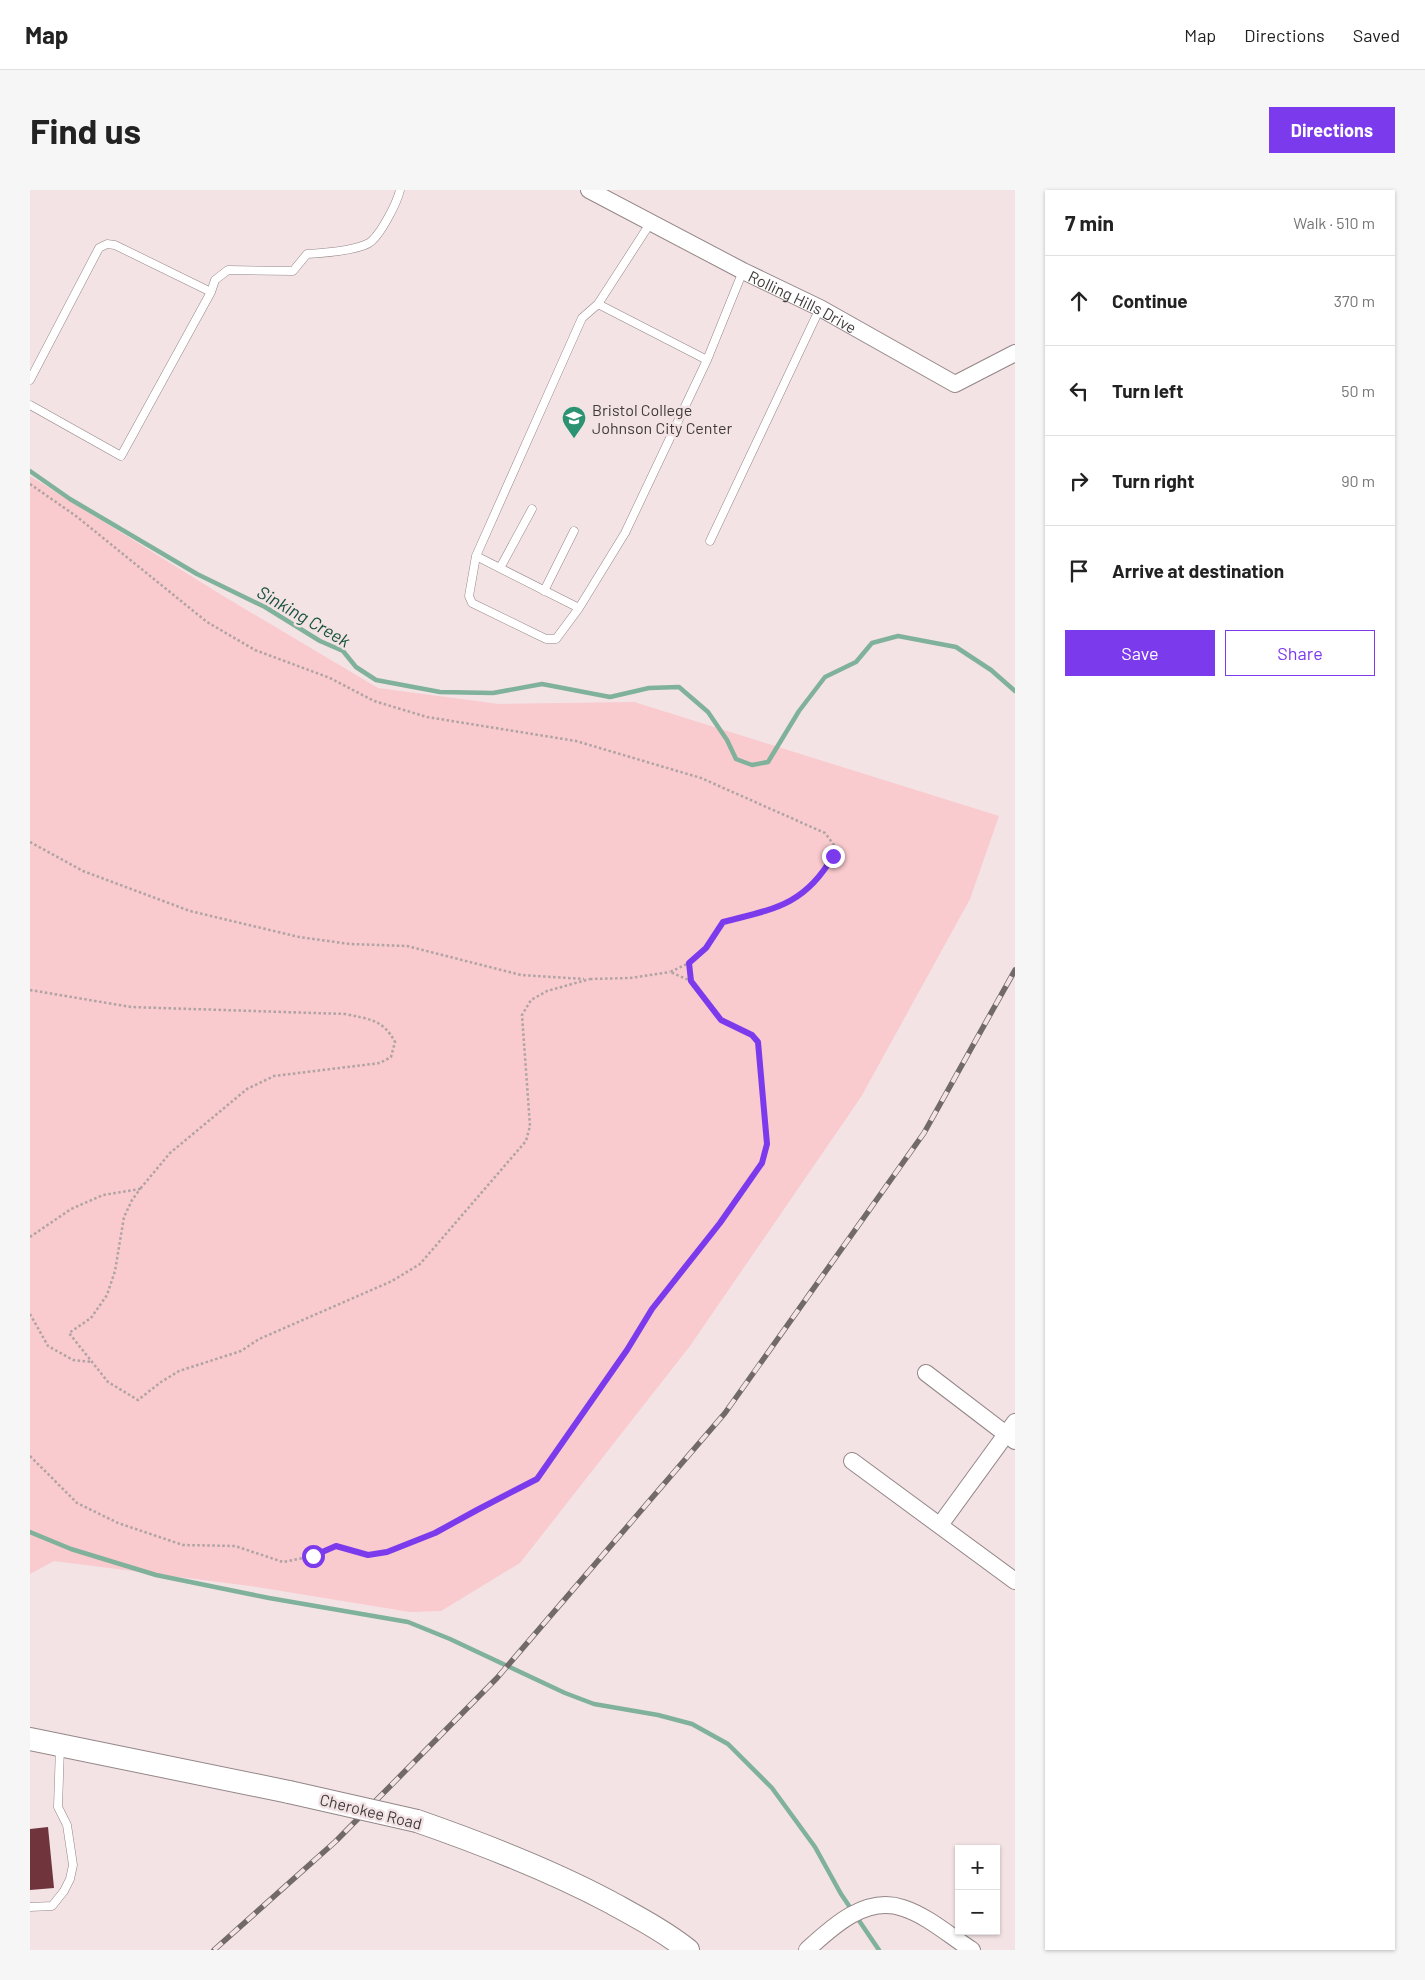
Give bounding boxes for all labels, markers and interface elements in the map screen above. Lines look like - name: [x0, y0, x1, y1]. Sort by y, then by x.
- text: Map: [25, 20, 68, 49]
- text: Map: [1184, 24, 1216, 46]
- text: Directions: [1244, 24, 1325, 46]
- text: Saved: [1353, 24, 1400, 46]
- button: Directions: [1269, 107, 1395, 153]
- text: Find us: [30, 109, 141, 151]
- text: 7 min: [1065, 210, 1114, 235]
- text: Walk · 510 m: [1293, 213, 1375, 232]
- street label: Rolling Hills Drive: [746, 266, 860, 336]
- icon: ahead: [1065, 287, 1093, 315]
- text: Continue: [1112, 289, 1188, 312]
- text: 370 m: [1334, 291, 1375, 310]
- icon: left: [1065, 377, 1093, 405]
- text: Turn left: [1112, 379, 1183, 402]
- text: 50 m: [1341, 381, 1375, 400]
- place label: Bristol College Johnson City Center: [592, 400, 733, 437]
- school or university icon: Bristol College Johnson City Center: [561, 405, 587, 439]
- icon: right: [1065, 467, 1093, 495]
- text: Turn right: [1112, 469, 1194, 492]
- text: 90 m: [1341, 471, 1375, 490]
- icon: arrive: [1065, 557, 1093, 585]
- text: Arrive at destination: [1112, 559, 1284, 582]
- water label: Sinking Creek: [254, 581, 355, 652]
- button: Save: [1065, 630, 1215, 676]
- button: Share: [1225, 630, 1375, 676]
- route end: [822, 845, 845, 868]
- route start: [302, 1545, 325, 1568]
- street label: Cherokee Road: [318, 1789, 424, 1833]
- map controls: [955, 1845, 1000, 1935]
- button: +: [955, 1845, 1000, 1890]
- button: −: [955, 1890, 1000, 1935]

